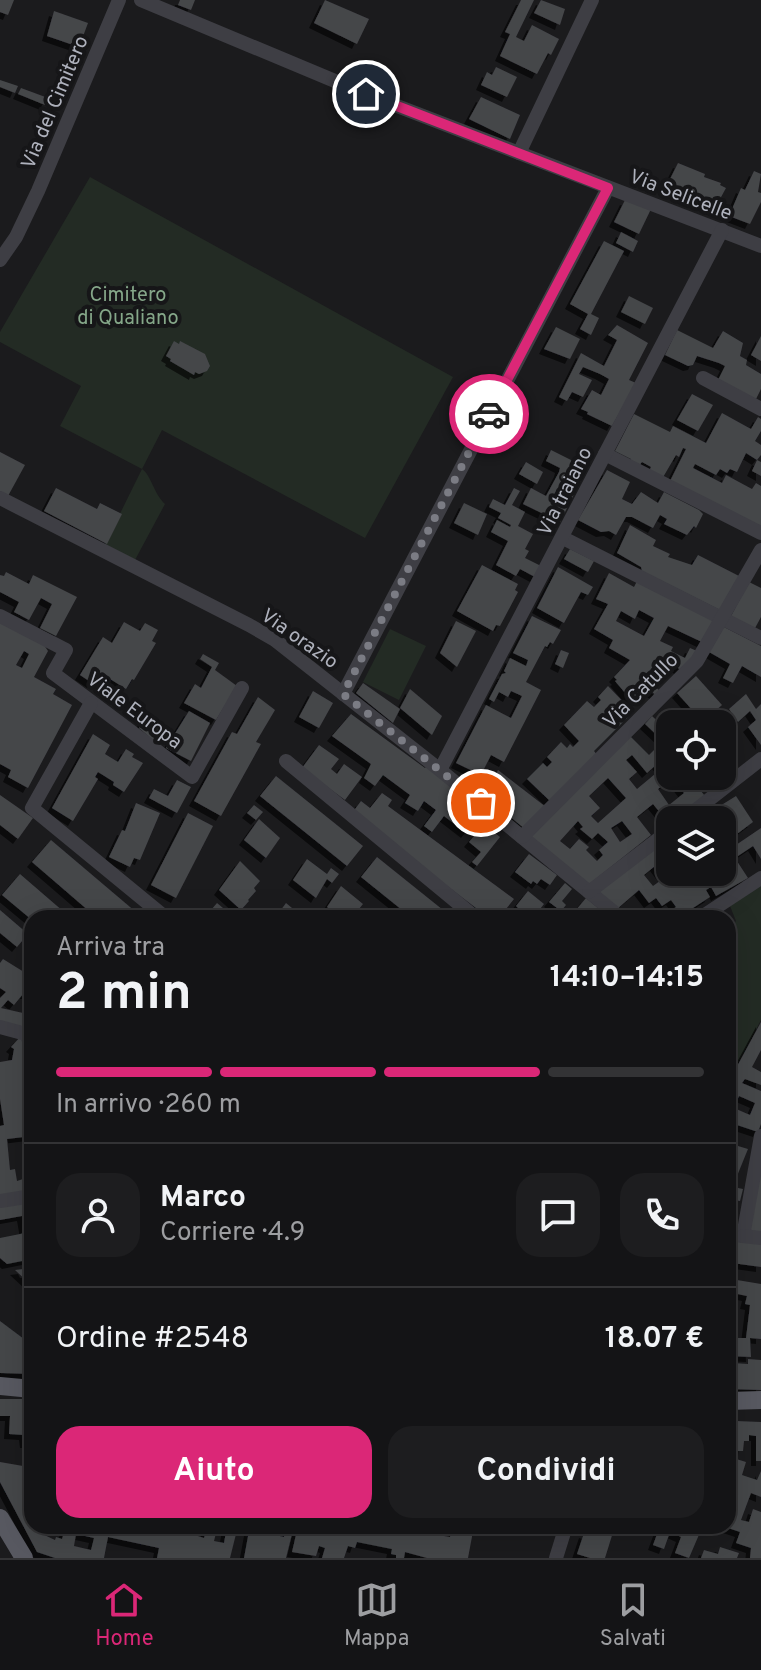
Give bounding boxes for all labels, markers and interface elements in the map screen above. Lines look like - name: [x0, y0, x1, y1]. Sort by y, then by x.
- street label: Via del Cimitero: [16, 32, 96, 173]
- pin: [332, 60, 400, 128]
- icon: home: [344, 72, 388, 116]
- street label: Via Selicelle: [625, 164, 735, 227]
- park label: Cimitero di Qualiano: [77, 283, 179, 332]
- courier: [449, 374, 529, 454]
- icon: car: [467, 392, 511, 436]
- street label: Via traiano: [532, 443, 599, 541]
- street label: Via orazio: [255, 604, 343, 676]
- street label: Via Catullo: [598, 648, 685, 735]
- street label: Viale Europa: [81, 667, 187, 756]
- map controls: [656, 710, 736, 886]
- button: locate: [656, 710, 736, 790]
- pin: [447, 769, 515, 837]
- icon: bag: [459, 781, 503, 825]
- button: layers: [656, 806, 736, 886]
- text: Arriva tra: [56, 932, 165, 965]
- text: 14:10–14:15: [550, 960, 704, 997]
- text: 2 min: [56, 962, 192, 1028]
- text: In arrivo · 260 m: [56, 1089, 241, 1122]
- button: person: [56, 1173, 140, 1257]
- button: chat: [516, 1173, 600, 1257]
- button: phone: [620, 1173, 704, 1257]
- text: Marco: [160, 1180, 246, 1217]
- text: Corriere · 4.9: [160, 1217, 305, 1250]
- text: Ordine #2548: [56, 1321, 249, 1358]
- text: 18.07 €: [605, 1321, 704, 1358]
- button: Aiuto: [56, 1426, 372, 1518]
- button: Condividi: [388, 1426, 704, 1518]
- tab: Home: [95, 1578, 154, 1653]
- tab: Mappa: [344, 1578, 409, 1653]
- tab: Salvati: [600, 1578, 666, 1653]

